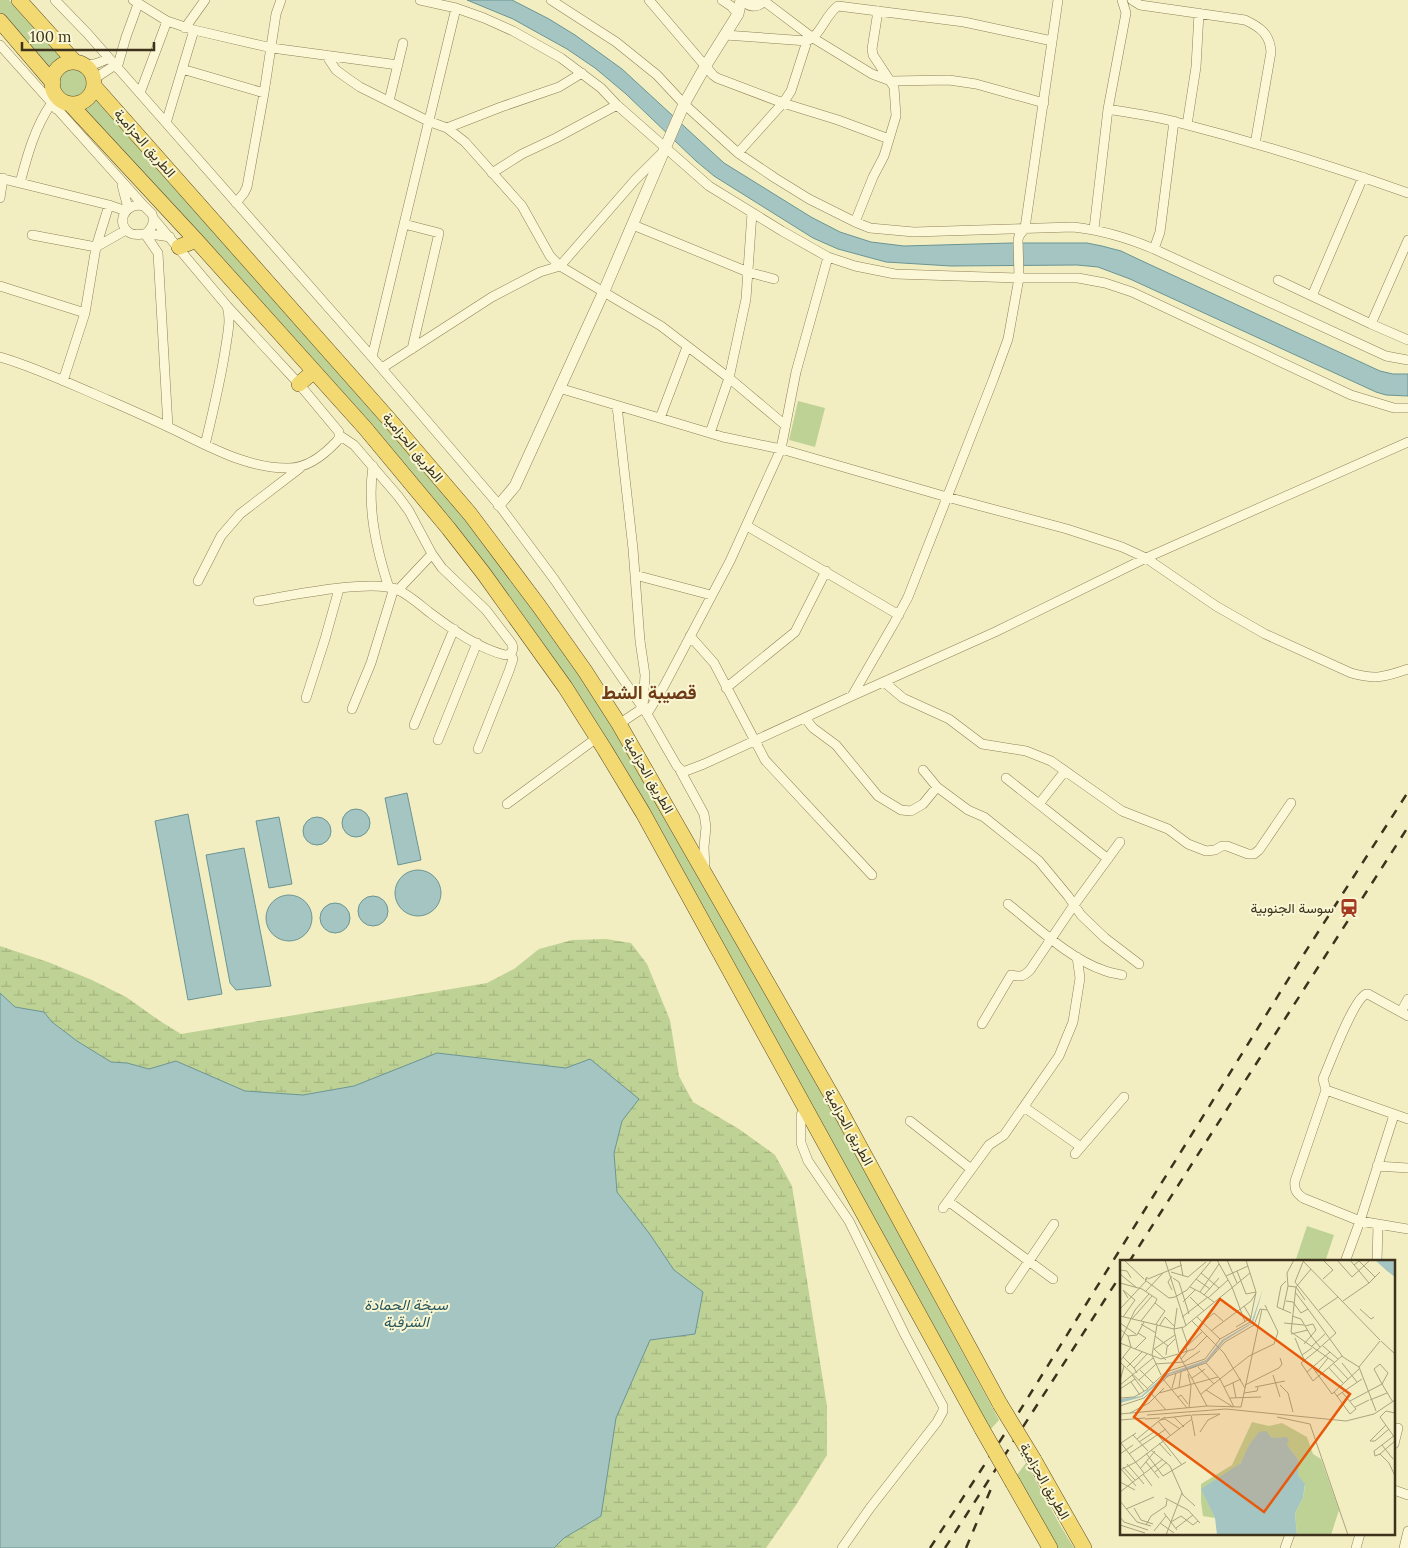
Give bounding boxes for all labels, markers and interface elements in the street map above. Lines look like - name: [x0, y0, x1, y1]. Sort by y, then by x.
- scale bar: [22, 20, 155, 52]
- text: 100 m: [30, 27, 71, 46]
- street label: الطريق الحزامية: [110, 105, 180, 181]
- street label: الطريق الحزامية: [379, 409, 447, 485]
- district label: قصيبة الشط: [601, 680, 697, 704]
- street label: الطريق الحزامية: [620, 734, 678, 816]
- station icon: سوسة الجنوبية: [1338, 897, 1360, 919]
- place label: سوسة الجنوبية: [1251, 899, 1334, 917]
- street label: الطريق الحزامية: [820, 1085, 878, 1169]
- inset map: [1120, 1260, 1396, 1536]
- water label: سبخة الحمادة الشرقية: [364, 1295, 449, 1331]
- street label: الطريق الحزامية: [1016, 1440, 1074, 1522]

